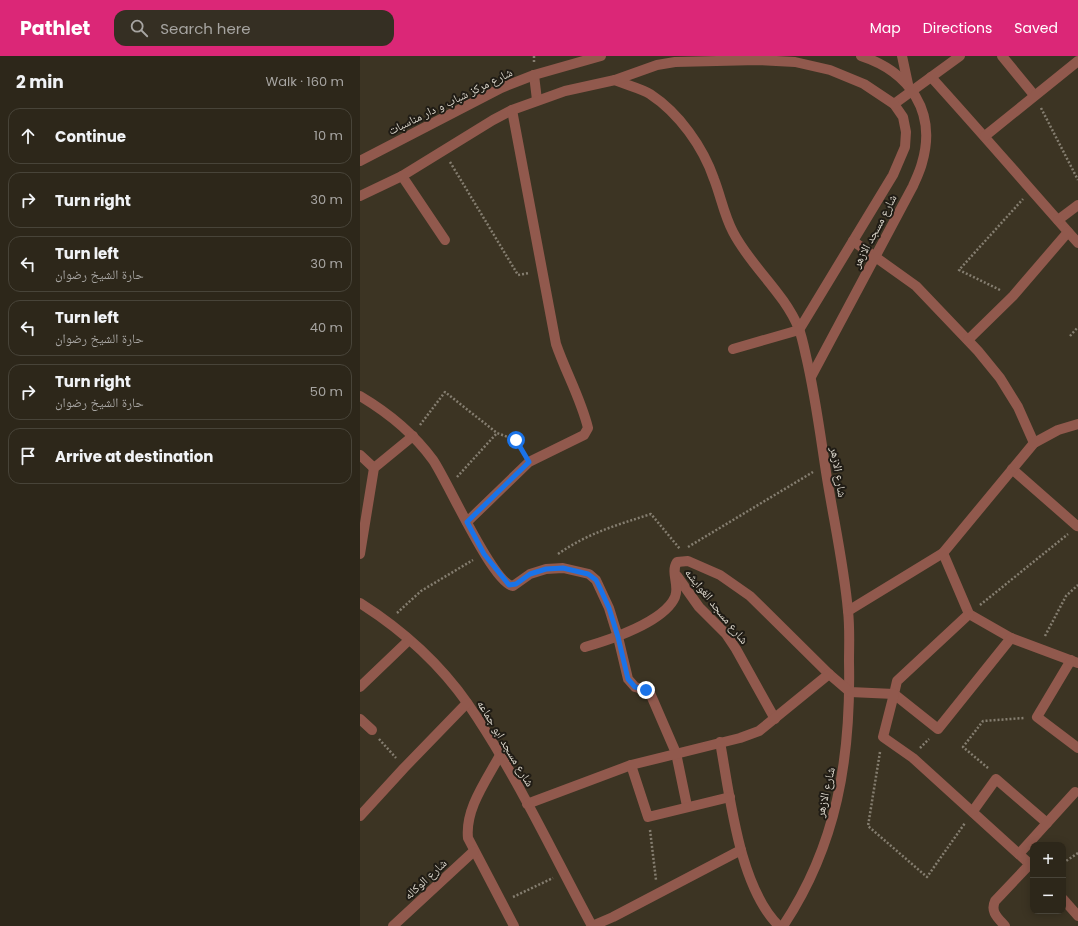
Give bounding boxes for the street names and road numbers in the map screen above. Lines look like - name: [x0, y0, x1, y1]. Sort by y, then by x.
- street label: شارع مركز شباب و دار مناسبات: [385, 63, 515, 139]
- street label: شارع مسجد الازهر: [847, 191, 901, 272]
- street label: شارع الازهر: [826, 445, 851, 498]
- street label: شارع مسجد الغوايشه: [681, 565, 753, 647]
- street label: شارع مسجد ابو جماعه: [473, 696, 539, 790]
- street label: شارع الازهر: [811, 765, 839, 820]
- street label: شارع الوكاله: [400, 855, 450, 903]

